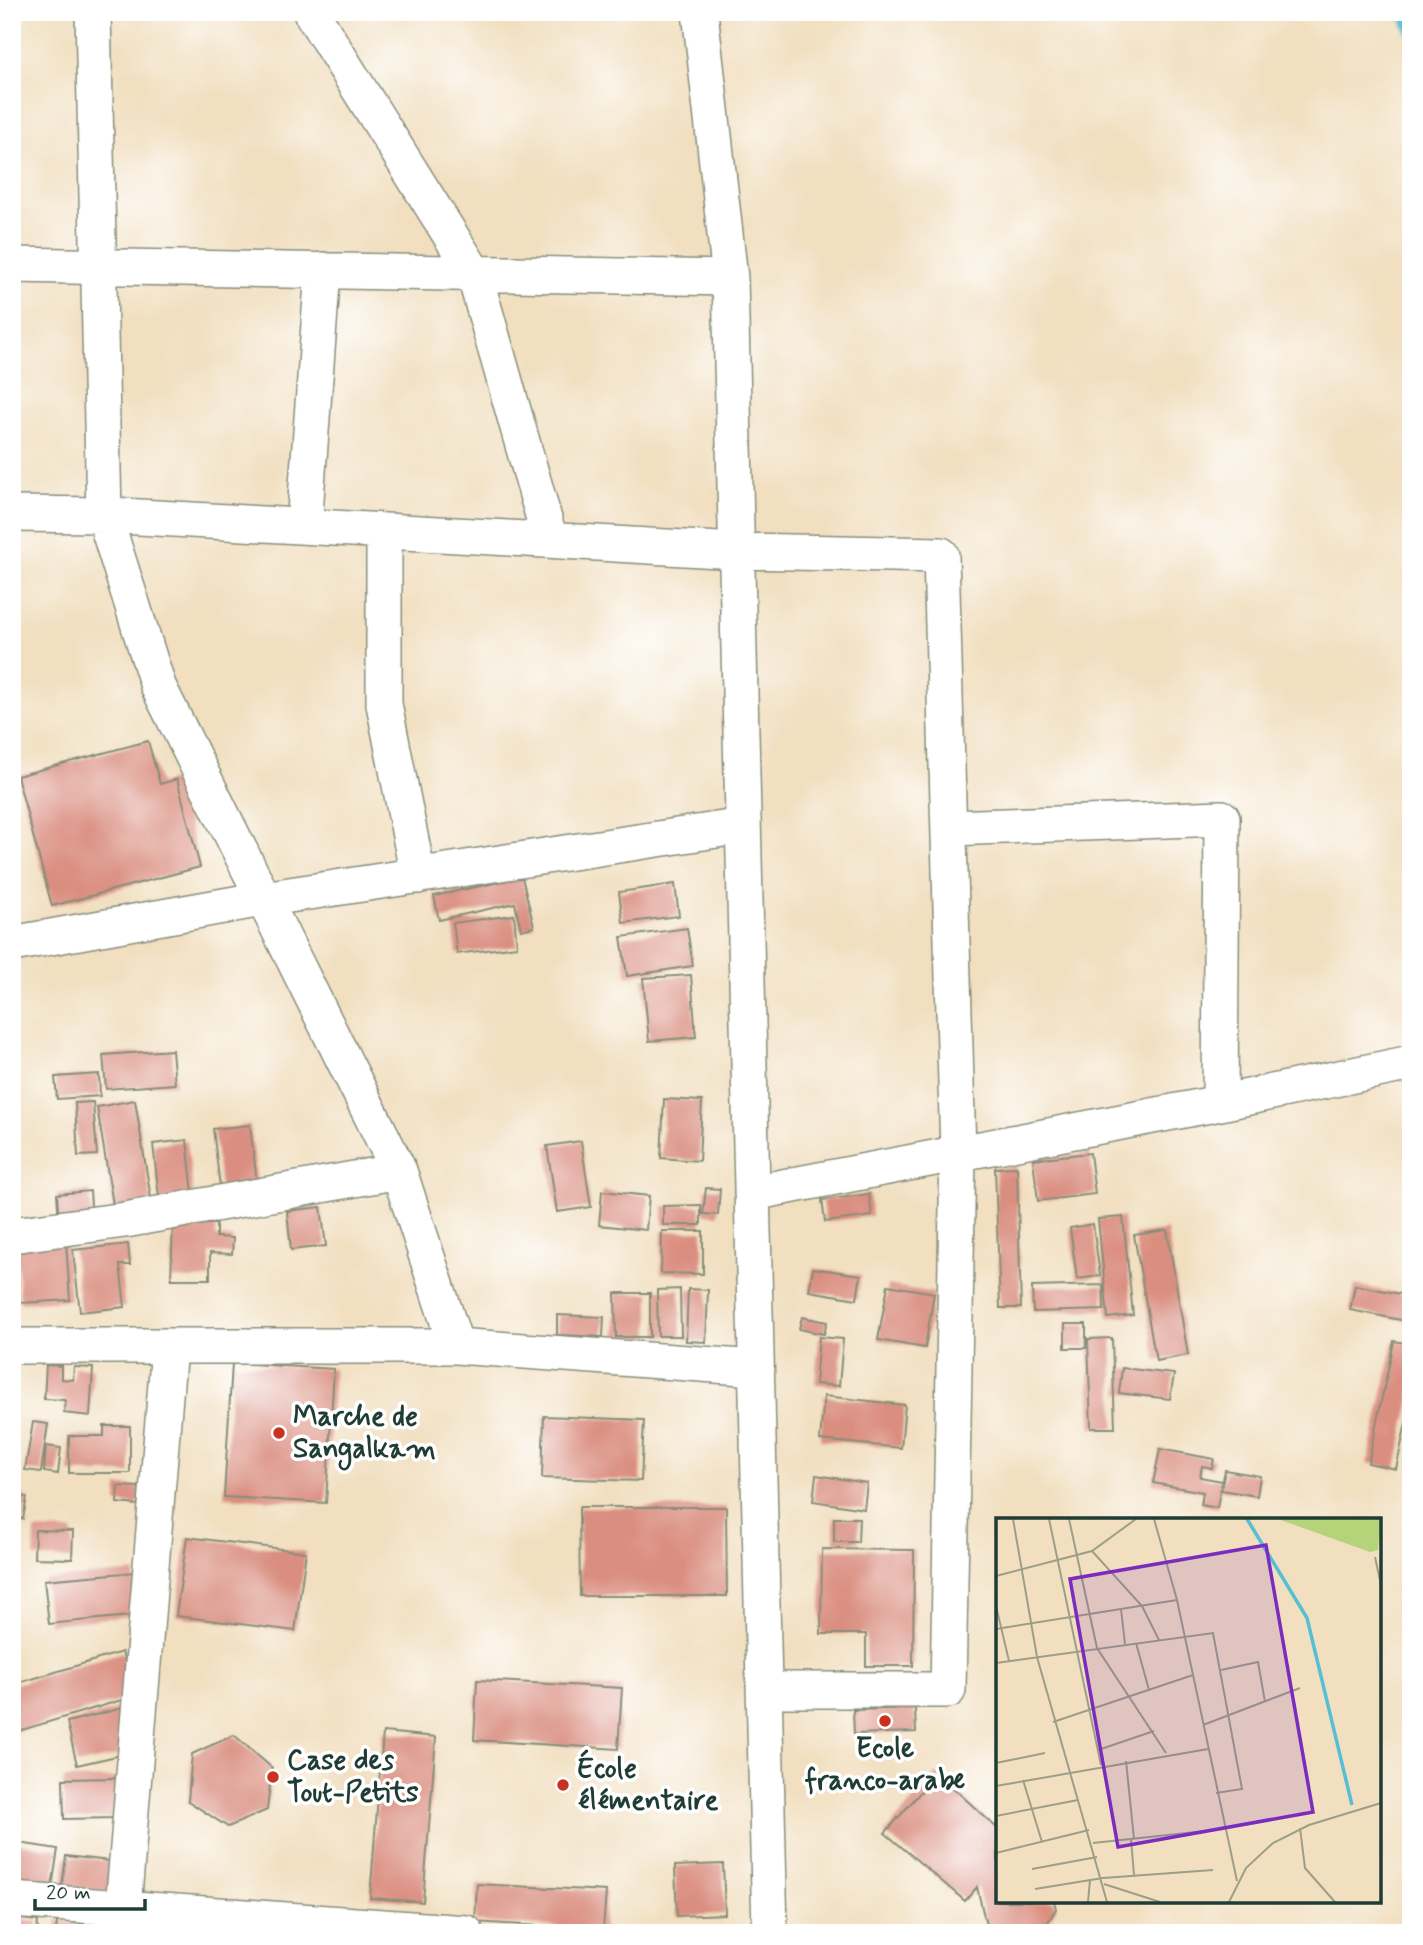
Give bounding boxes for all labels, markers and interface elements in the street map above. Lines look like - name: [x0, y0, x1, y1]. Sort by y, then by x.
- place label: Marche de Sangalkam: [293, 1399, 436, 1471]
- marker: Marche de Sangalkam: [271, 1425, 287, 1441]
- inset map: [996, 1518, 1381, 1903]
- marker: Ecole franco-arabe: [877, 1713, 893, 1729]
- place label: Ecole franco-arabe: [804, 1731, 965, 1800]
- place label: Case des Tout-Petits: [287, 1743, 419, 1812]
- place label: École élémentaire: [577, 1749, 719, 1820]
- marker: Case des Tout-Petits: [265, 1769, 281, 1785]
- marker: École élémentaire: [555, 1777, 571, 1793]
- scale bar: [35, 1868, 145, 1912]
- text: 20 m: [46, 1879, 91, 1907]

